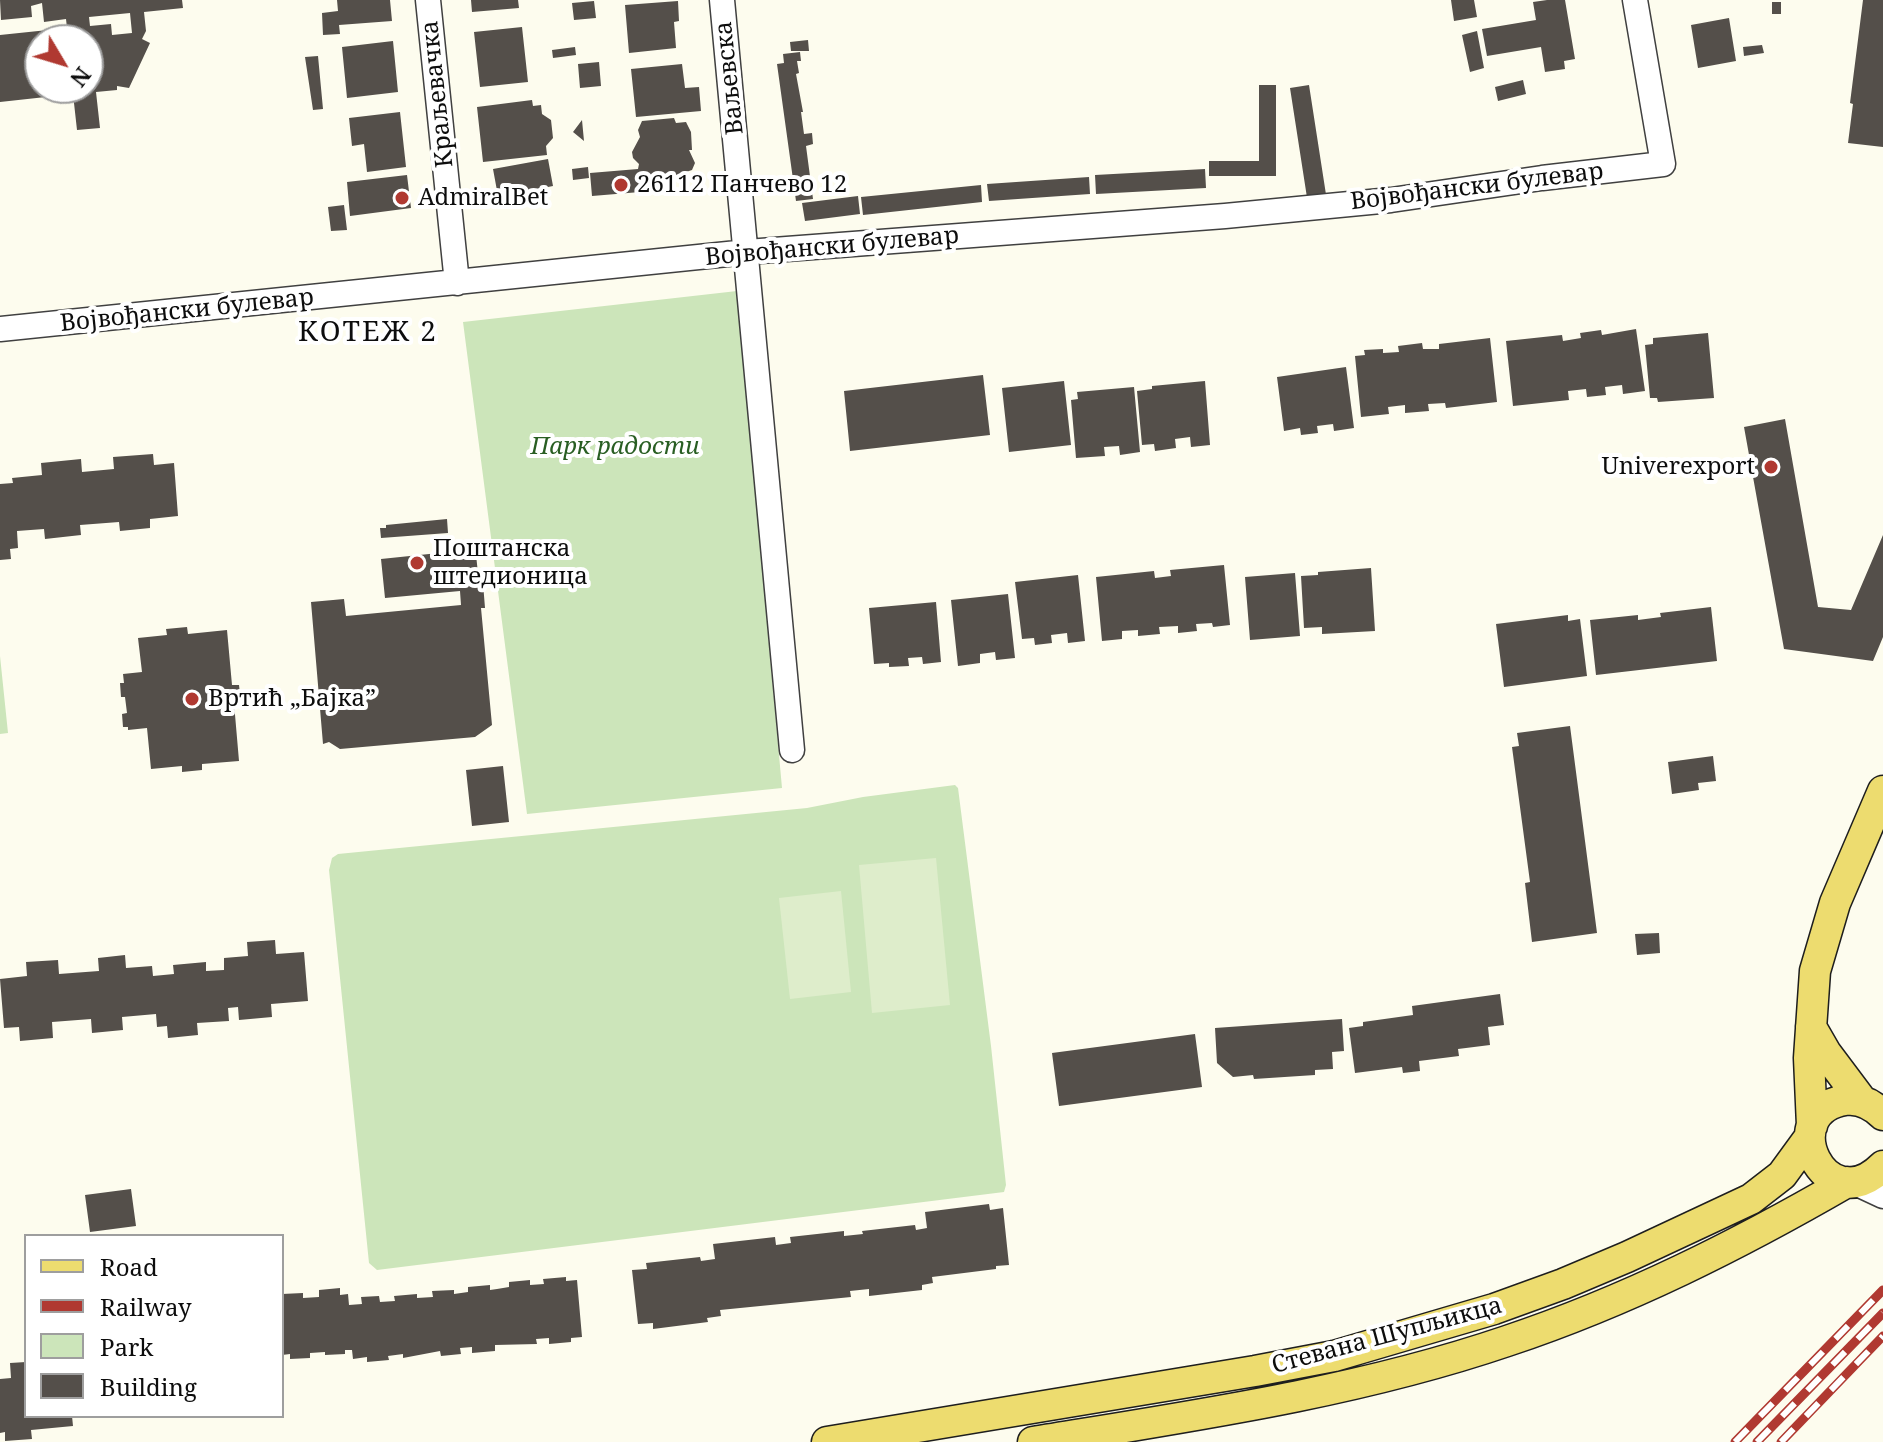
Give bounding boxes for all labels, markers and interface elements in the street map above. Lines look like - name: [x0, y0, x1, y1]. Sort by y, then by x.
- street label: Краљевачка: [416, 19, 460, 169]
- street label: Ваљевска: [710, 20, 750, 136]
- north arrow: [24, 24, 104, 104]
- text: N: [64, 61, 98, 94]
- street label: Војвођански булевар: [1349, 157, 1605, 217]
- place label: 26112 Панчево 12: [637, 171, 847, 199]
- marker: 26112 Панчево 12: [612, 176, 630, 194]
- place label: AdmiralBet: [418, 184, 548, 212]
- marker: AdmiralBet: [393, 189, 411, 207]
- street label: Војвођански булевар: [704, 222, 960, 272]
- street label: Војвођански булевар: [59, 283, 315, 339]
- district label: КОТЕЖ 2: [298, 316, 438, 350]
- park label: Парк радости: [531, 433, 699, 461]
- place label: Univerexport: [1602, 453, 1755, 481]
- marker: Univerexport: [1762, 458, 1780, 476]
- place label: Поштанска штедионица: [433, 535, 588, 591]
- marker: Поштанска штедионица: [408, 554, 426, 572]
- place label: Вртић „Бајка”: [208, 685, 376, 713]
- marker: Вртић „Бајка”: [183, 690, 201, 708]
- legend: [24, 1234, 284, 1418]
- text: Road: [100, 1250, 158, 1283]
- text: Railway: [100, 1290, 192, 1323]
- street label: Стевана Шупљикца: [1269, 1291, 1505, 1381]
- text: Park: [100, 1330, 153, 1363]
- text: Building: [100, 1370, 197, 1403]

